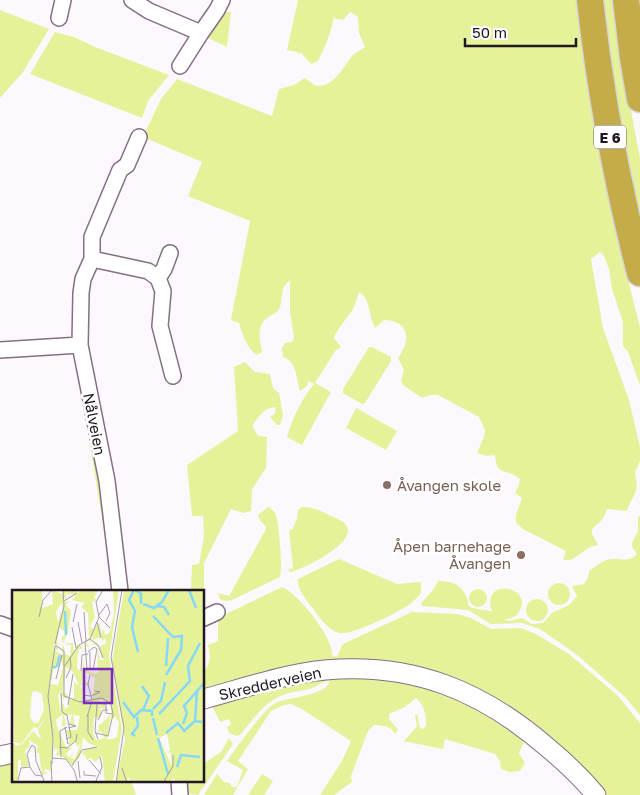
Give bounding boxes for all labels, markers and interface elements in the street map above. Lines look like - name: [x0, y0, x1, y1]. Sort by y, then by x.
- scale bar: [465, 15, 576, 47]
- text: 50 m: [472, 23, 507, 41]
- road number: E 6: [594, 125, 626, 148]
- street label: Nålveien: [80, 391, 110, 457]
- place label: Åvangen skole: [397, 476, 501, 494]
- marker: Åvangen skole: [381, 479, 393, 491]
- place label: Åpen barnehage Åvangen: [393, 537, 511, 572]
- marker: Åpen barnehage Åvangen: [515, 549, 527, 561]
- inset map: [12, 590, 205, 782]
- street label: Skredderveien: [217, 662, 323, 704]

